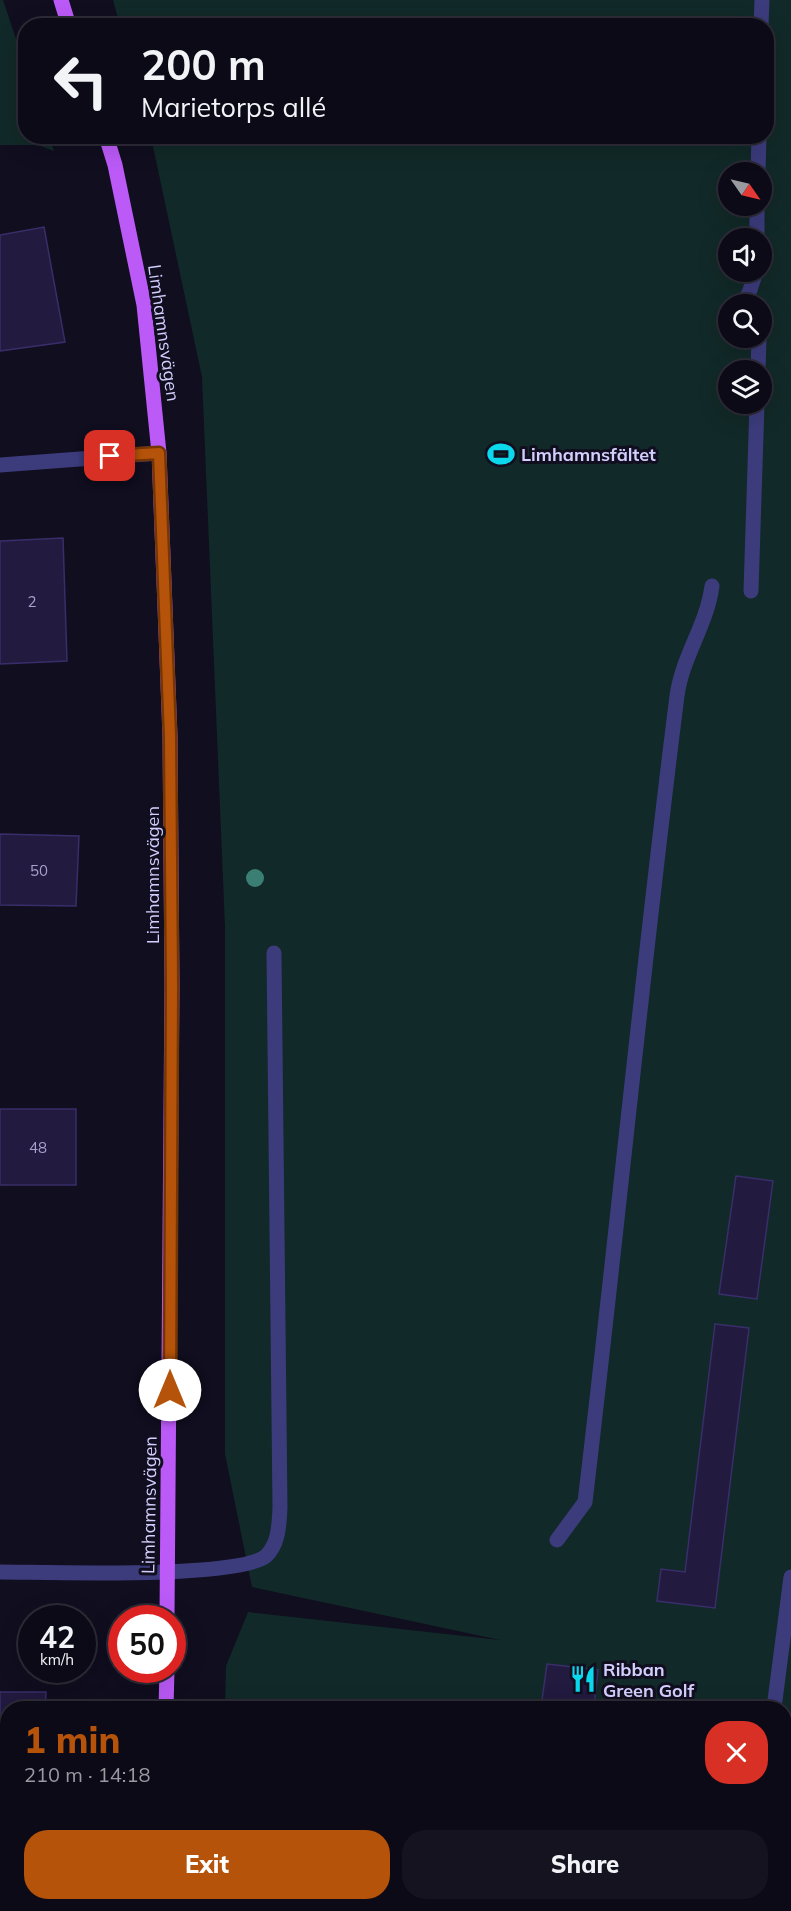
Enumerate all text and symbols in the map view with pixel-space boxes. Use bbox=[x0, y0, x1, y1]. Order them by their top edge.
text: 200 m bbox=[141, 38, 266, 91]
icon: left bbox=[42, 42, 120, 120]
text: Marietorps allé bbox=[141, 90, 326, 124]
north arrow bbox=[718, 162, 772, 216]
map controls bbox=[718, 162, 772, 414]
button: sound bbox=[718, 228, 772, 282]
street label: Limhamnsvägen bbox=[143, 263, 185, 403]
button: search bbox=[718, 294, 772, 348]
button: layers bbox=[718, 360, 772, 414]
pin bbox=[84, 430, 135, 481]
icon: arrive bbox=[93, 439, 126, 472]
sports icon: Limhamnsfältet bbox=[486, 439, 516, 469]
place label: Limhamnsfältet bbox=[521, 443, 656, 466]
house number: 2 bbox=[27, 592, 37, 611]
street label: Limhamnsvägen bbox=[141, 806, 164, 944]
house number: 50 bbox=[30, 861, 48, 880]
house number: 48 bbox=[29, 1138, 47, 1157]
position arrow bbox=[138, 1358, 202, 1422]
street label: Limhamnsvägen bbox=[136, 1436, 162, 1574]
speed limit sign: 50 bbox=[108, 1605, 186, 1683]
text: 42 bbox=[39, 1618, 75, 1656]
text: km/h bbox=[40, 1650, 74, 1669]
place label: Ribban Green Golf bbox=[603, 1658, 694, 1702]
restaurant icon: Ribban Green Golf bbox=[568, 1664, 598, 1694]
text: 1 min bbox=[24, 1717, 120, 1762]
button: close bbox=[705, 1721, 768, 1784]
text: 210 m · 14:18 bbox=[24, 1762, 150, 1787]
button: Exit bbox=[24, 1830, 390, 1899]
button: Share bbox=[402, 1830, 768, 1899]

